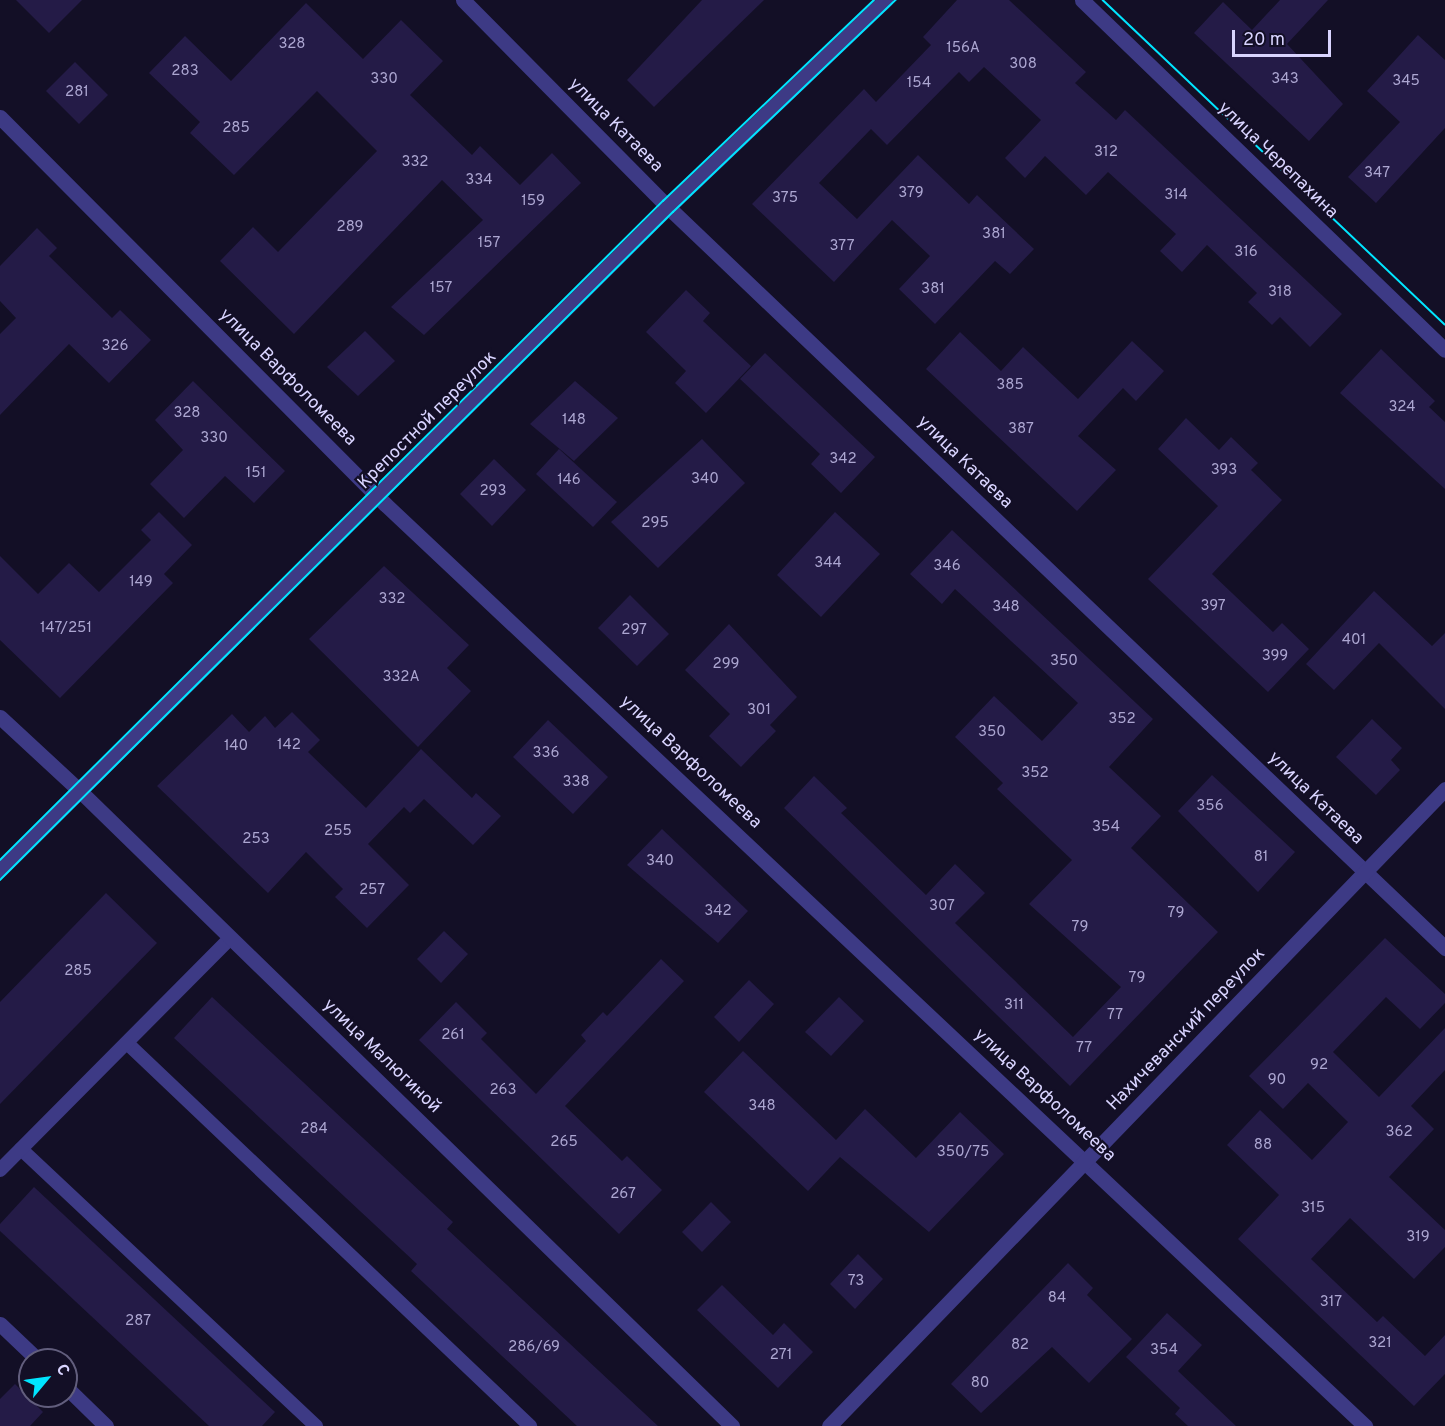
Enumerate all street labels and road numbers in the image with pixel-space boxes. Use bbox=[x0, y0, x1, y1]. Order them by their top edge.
street label: улица Катаева bbox=[563, 74, 667, 178]
street label: улица Черепахина bbox=[1212, 98, 1342, 224]
street label: улица Варфоломеева bbox=[214, 305, 360, 451]
street label: Крепостной переулок bbox=[354, 347, 502, 495]
street label: улица Катаева bbox=[912, 412, 1016, 514]
street label: улица Варфоломеева bbox=[615, 692, 765, 834]
street label: улица Катаева bbox=[1263, 748, 1367, 850]
street label: Нахичеванский переулок bbox=[1103, 944, 1271, 1116]
street label: улица Малюгиной bbox=[317, 995, 445, 1119]
street label: улица Варфоломеева bbox=[969, 1025, 1119, 1167]

